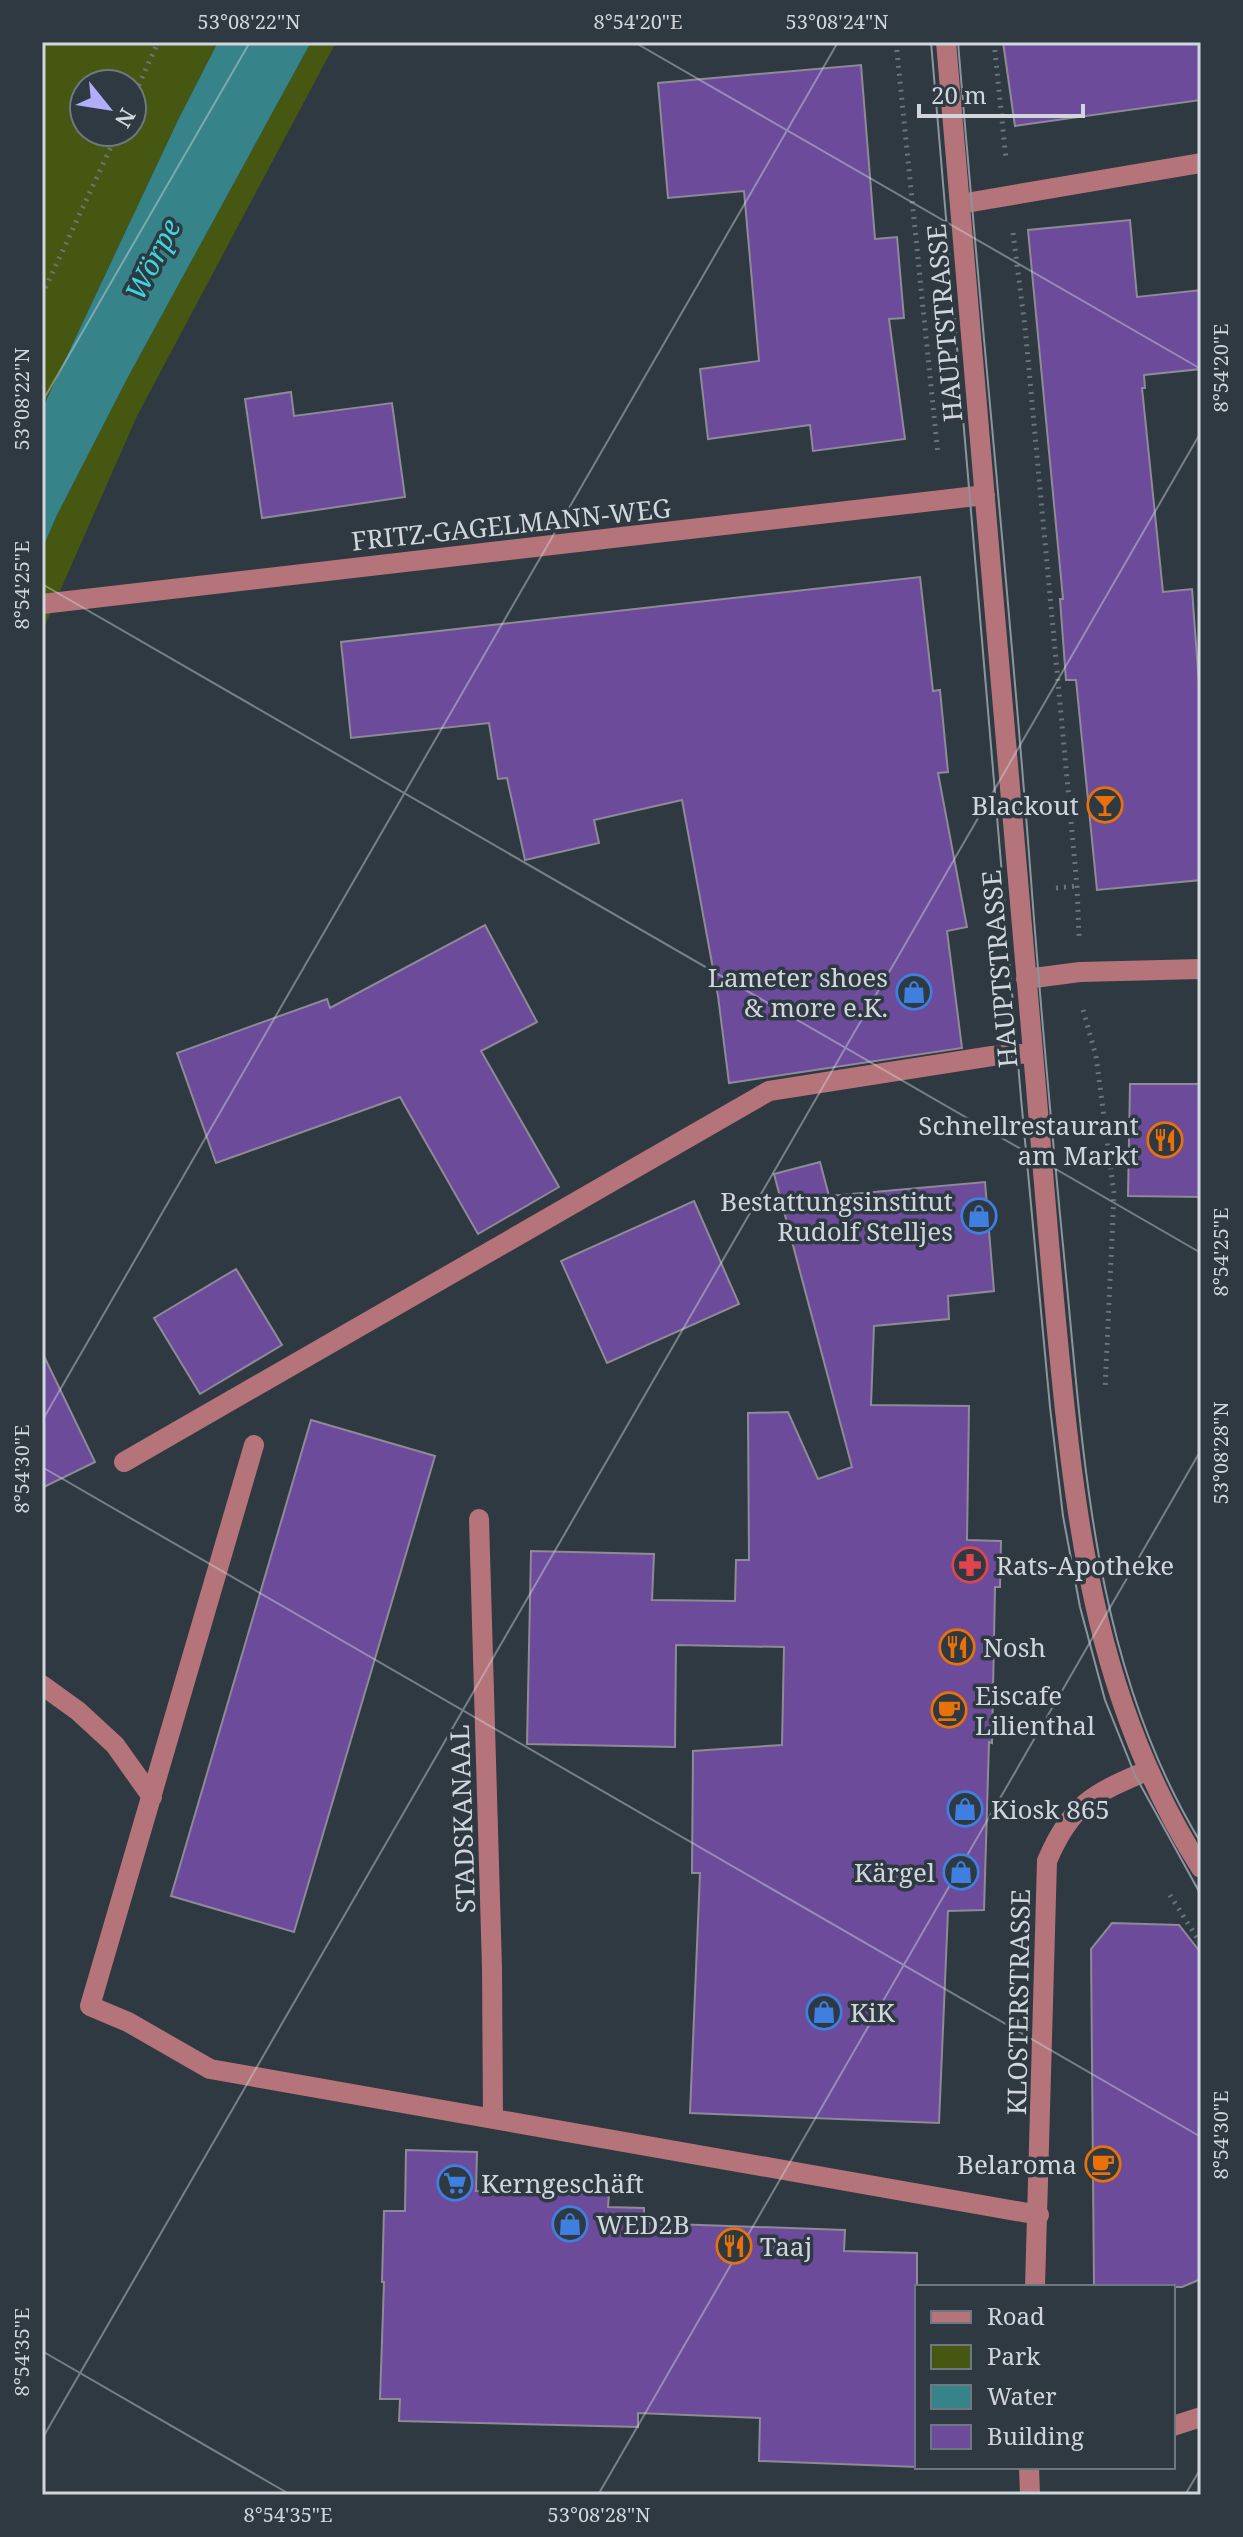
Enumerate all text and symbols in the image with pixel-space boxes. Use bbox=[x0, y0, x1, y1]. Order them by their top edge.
text: 53°08'22"N bbox=[198, 8, 300, 35]
text: 8°54'20"E bbox=[594, 8, 682, 35]
text: 53°08'24"N bbox=[786, 8, 888, 35]
north arrow bbox=[68, 68, 148, 148]
scale bar bbox=[919, 68, 1083, 118]
text: 20 m bbox=[931, 78, 987, 111]
text: N bbox=[109, 103, 144, 134]
water label: Wörpe bbox=[115, 212, 189, 306]
street label: HAUPTSTRASSE bbox=[917, 223, 971, 423]
text: 8°54'20"E bbox=[1207, 324, 1234, 412]
text: 53°08'22"N bbox=[8, 348, 35, 450]
street label: FRITZ-GAGELMANN-WEG bbox=[349, 489, 673, 559]
text: 8°54'25"E bbox=[8, 541, 35, 629]
bar icon: Blackout bbox=[1086, 786, 1124, 824]
place label: Blackout bbox=[971, 787, 1079, 823]
street label: HAUPTSTRASSE bbox=[972, 869, 1026, 1069]
place label: Lameter shoes & more e.K. bbox=[708, 959, 888, 1025]
shop icon: Lameter shoes & more e.K. bbox=[895, 973, 933, 1011]
place label: Schnellrestaurant am Markt bbox=[918, 1107, 1139, 1173]
restaurant icon: Schnellrestaurant am Markt bbox=[1146, 1121, 1184, 1159]
place label: Bestattungsinstitut Rudolf Stelljes bbox=[720, 1183, 953, 1249]
shop icon: Bestattungsinstitut Rudolf Stelljes bbox=[960, 1197, 998, 1235]
text: 8°54'25"E bbox=[1207, 1208, 1234, 1296]
text: 53°08'28"N bbox=[1207, 1402, 1234, 1504]
text: 8°54'30"E bbox=[8, 1425, 35, 1513]
pharmacy icon: Rats-Apotheke bbox=[951, 1546, 989, 1584]
place label: Rats-Apotheke bbox=[996, 1547, 1174, 1583]
restaurant icon: Nosh bbox=[938, 1628, 976, 1666]
place label: Nosh bbox=[983, 1629, 1046, 1665]
place label: Eiscafe Lilienthal bbox=[975, 1677, 1095, 1743]
cafe icon: Eiscafe Lilienthal bbox=[930, 1691, 968, 1729]
street label: STADSKANAAL bbox=[441, 1724, 483, 1914]
shop icon: Kiosk 865 bbox=[946, 1790, 984, 1828]
place label: Kiosk 865 bbox=[991, 1791, 1110, 1827]
shop icon: Kärgel bbox=[942, 1853, 980, 1891]
place label: Kärgel bbox=[854, 1854, 935, 1890]
street label: KLOSTERSTRASSE bbox=[998, 1889, 1038, 2115]
shop icon: KiK bbox=[805, 1993, 843, 2031]
place label: KiK bbox=[850, 1994, 896, 2030]
text: 8°54'30"E bbox=[1207, 2091, 1234, 2179]
cafe icon: Belaroma bbox=[1084, 2145, 1122, 2183]
place label: Belaroma bbox=[957, 2146, 1077, 2182]
supermarket icon: Kerngeschäft bbox=[436, 2164, 474, 2202]
place label: Kerngeschäft bbox=[481, 2165, 644, 2201]
shop icon: WED2B bbox=[551, 2205, 589, 2243]
place label: WED2B bbox=[596, 2206, 690, 2242]
restaurant icon: Taaj bbox=[715, 2227, 753, 2265]
place label: Taaj bbox=[760, 2228, 812, 2264]
legend bbox=[915, 2285, 1175, 2469]
text: Road bbox=[987, 2299, 1045, 2332]
text: 8°54'35"E bbox=[8, 2308, 35, 2396]
text: Park bbox=[987, 2339, 1041, 2372]
text: Water bbox=[987, 2379, 1057, 2412]
text: Building bbox=[987, 2419, 1084, 2452]
text: 8°54'35"E bbox=[244, 2501, 332, 2528]
text: 53°08'28"N bbox=[548, 2501, 650, 2528]

